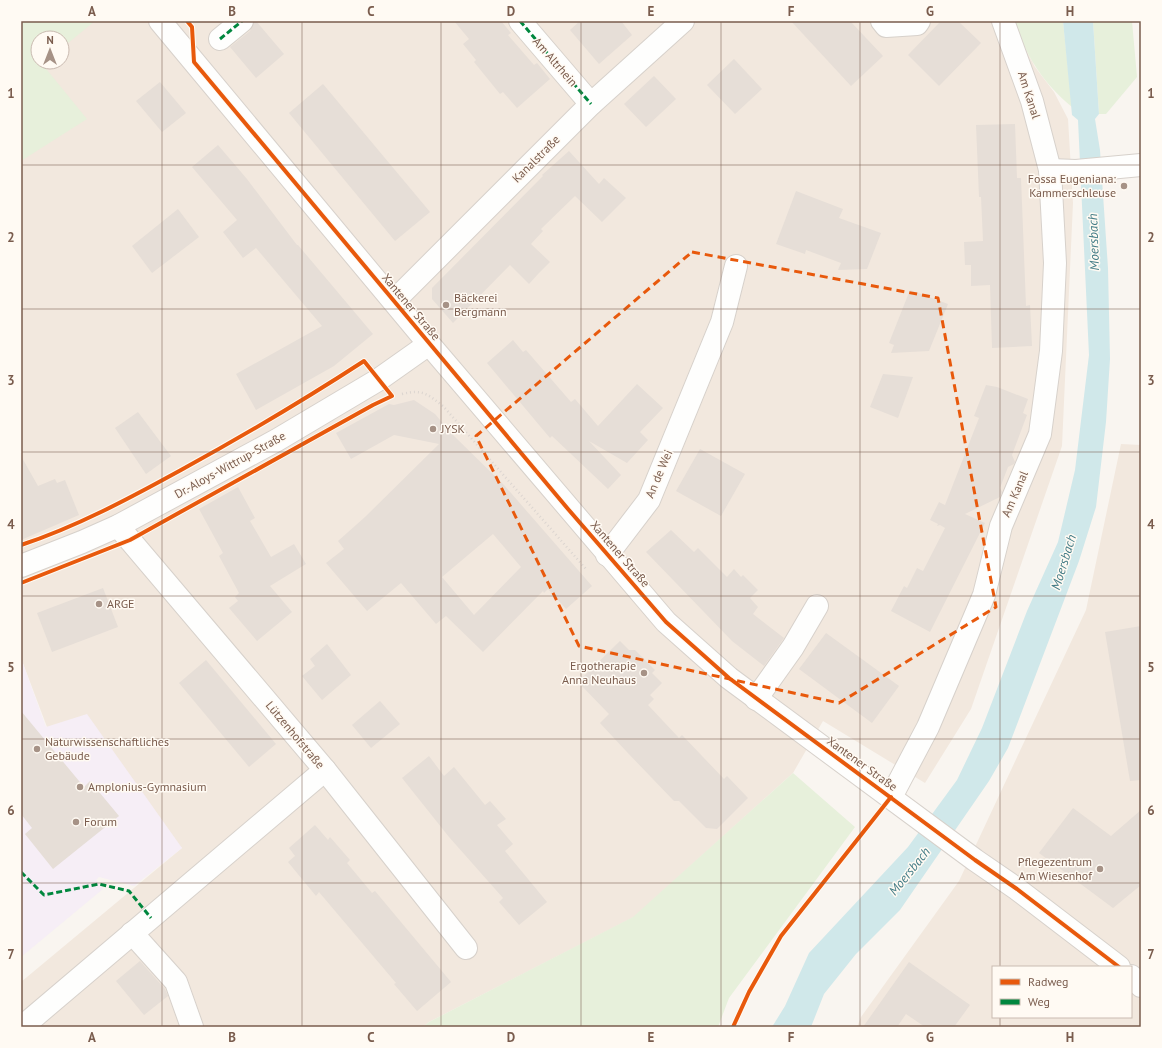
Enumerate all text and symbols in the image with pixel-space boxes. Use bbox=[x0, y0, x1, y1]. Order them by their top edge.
text: A bbox=[88, 3, 96, 20]
text: B bbox=[228, 3, 236, 20]
text: C bbox=[367, 3, 375, 20]
text: D bbox=[507, 3, 515, 20]
text: E bbox=[648, 3, 655, 20]
text: F bbox=[788, 3, 795, 20]
text: G bbox=[926, 3, 934, 20]
text: H bbox=[1066, 3, 1074, 20]
north arrow bbox=[30, 30, 70, 70]
text: N bbox=[46, 33, 54, 47]
street label: Am Altrhein bbox=[530, 34, 581, 89]
street label: Am Kanal bbox=[1015, 69, 1044, 121]
text: 1 bbox=[7, 85, 15, 102]
text: 1 bbox=[1147, 85, 1155, 102]
street label: Kanalstraße bbox=[509, 132, 563, 186]
place label: Fossa Eugeniana: Kammerschleuse bbox=[1028, 171, 1116, 200]
marker: Fossa Eugeniana: Kammerschleuse bbox=[1119, 181, 1129, 191]
water label: Moersbach bbox=[1084, 213, 1103, 271]
text: 2 bbox=[7, 229, 15, 246]
text: 2 bbox=[1147, 229, 1155, 246]
street label: Xantener Straße bbox=[379, 270, 444, 343]
place label: Bäckerei Bergmann bbox=[454, 290, 506, 319]
marker: Bäckerei Bergmann bbox=[441, 300, 451, 310]
text: 3 bbox=[7, 372, 15, 389]
text: 3 bbox=[1147, 372, 1155, 389]
place label: JYSK bbox=[440, 421, 465, 436]
marker: JYSK bbox=[428, 424, 438, 434]
street label: Dr.-Aloys-Wittrup-Straße bbox=[172, 428, 288, 501]
street label: An de Wei bbox=[642, 447, 675, 500]
street label: Am Kanal bbox=[998, 468, 1031, 519]
text: 4 bbox=[7, 516, 15, 533]
text: 4 bbox=[1147, 516, 1155, 533]
street label: Xantener Straße bbox=[587, 517, 653, 590]
water label: Moersbach bbox=[1047, 532, 1080, 592]
place label: ARGE bbox=[107, 596, 134, 611]
marker: ARGE bbox=[94, 599, 104, 609]
place label: Ergotherapie Anna Neuhaus bbox=[562, 658, 636, 687]
text: 5 bbox=[7, 659, 15, 676]
text: 5 bbox=[1147, 659, 1155, 676]
marker: Ergotherapie Anna Neuhaus bbox=[639, 668, 649, 678]
street label: Lützenhofstraße bbox=[263, 698, 328, 772]
street label: Xantener Straße bbox=[824, 733, 900, 794]
place label: Naturwissenschaftliches Gebäude bbox=[45, 734, 169, 763]
marker: Naturwissenschaftliches Gebäude bbox=[32, 744, 42, 754]
place label: Amplonius-Gymnasium bbox=[88, 779, 207, 794]
marker: Amplonius-Gymnasium bbox=[75, 782, 85, 792]
text: 6 bbox=[7, 802, 15, 819]
text: 6 bbox=[1147, 802, 1155, 819]
place label: Forum bbox=[84, 814, 117, 829]
marker: Forum bbox=[71, 817, 81, 827]
water label: Moersbach bbox=[885, 844, 934, 899]
place label: Pflegezentrum Am Wiesenhof bbox=[1018, 854, 1093, 883]
marker: Pflegezentrum Am Wiesenhof bbox=[1095, 864, 1105, 874]
text: 7 bbox=[7, 946, 15, 963]
text: 7 bbox=[1147, 946, 1155, 963]
legend bbox=[992, 966, 1132, 1018]
text: Radweg bbox=[1028, 974, 1069, 989]
text: Weg bbox=[1028, 994, 1050, 1009]
text: A bbox=[88, 1029, 96, 1046]
text: B bbox=[228, 1029, 236, 1046]
text: C bbox=[367, 1029, 375, 1046]
text: D bbox=[507, 1029, 515, 1046]
text: E bbox=[648, 1029, 655, 1046]
text: F bbox=[788, 1029, 795, 1046]
text: G bbox=[926, 1029, 934, 1046]
text: H bbox=[1066, 1029, 1074, 1046]

